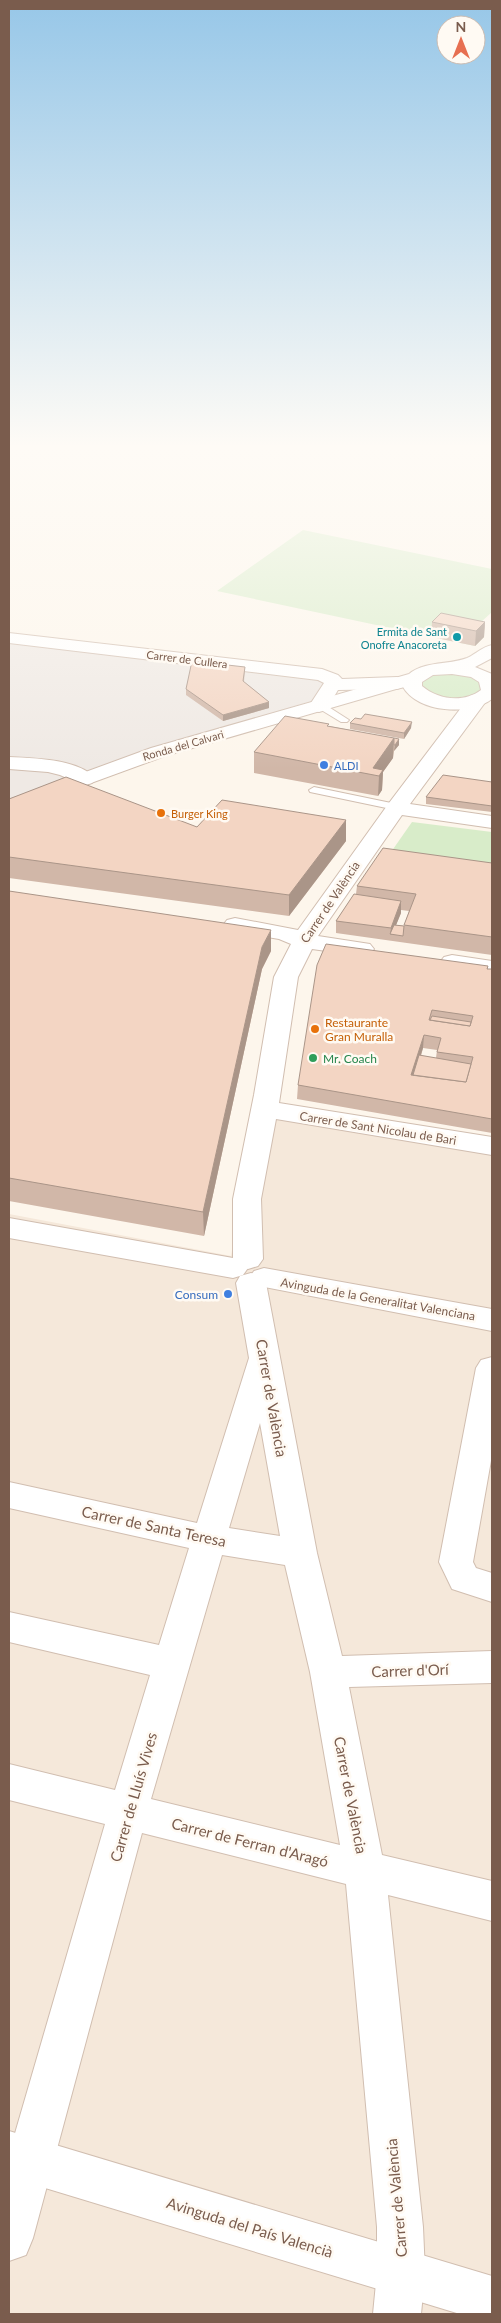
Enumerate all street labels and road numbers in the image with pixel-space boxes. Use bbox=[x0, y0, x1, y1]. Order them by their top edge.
street label: Carrer de Cullera bbox=[146, 648, 228, 670]
street label: Ronda del Calvari bbox=[141, 727, 225, 763]
street label: Carrer de València bbox=[297, 858, 363, 946]
street label: Carrer de Sant Nicolau de Bari bbox=[299, 1108, 458, 1148]
street label: Avinguda de la Generalitat Valenciana bbox=[279, 1274, 477, 1324]
street label: Carrer de València bbox=[253, 1338, 291, 1458]
street label: Carrer de Santa Teresa bbox=[80, 1502, 228, 1550]
street label: Carrer d'Orí bbox=[371, 1660, 450, 1680]
street label: Carrer de Lluís Vives bbox=[106, 1730, 160, 1864]
street label: Carrer de València bbox=[331, 1735, 371, 1855]
street label: Carrer de Ferran d'Aragó bbox=[170, 1814, 330, 1870]
street label: Carrer de València bbox=[382, 2138, 410, 2258]
street label: Avinguda del País Valencià bbox=[165, 2193, 335, 2261]

